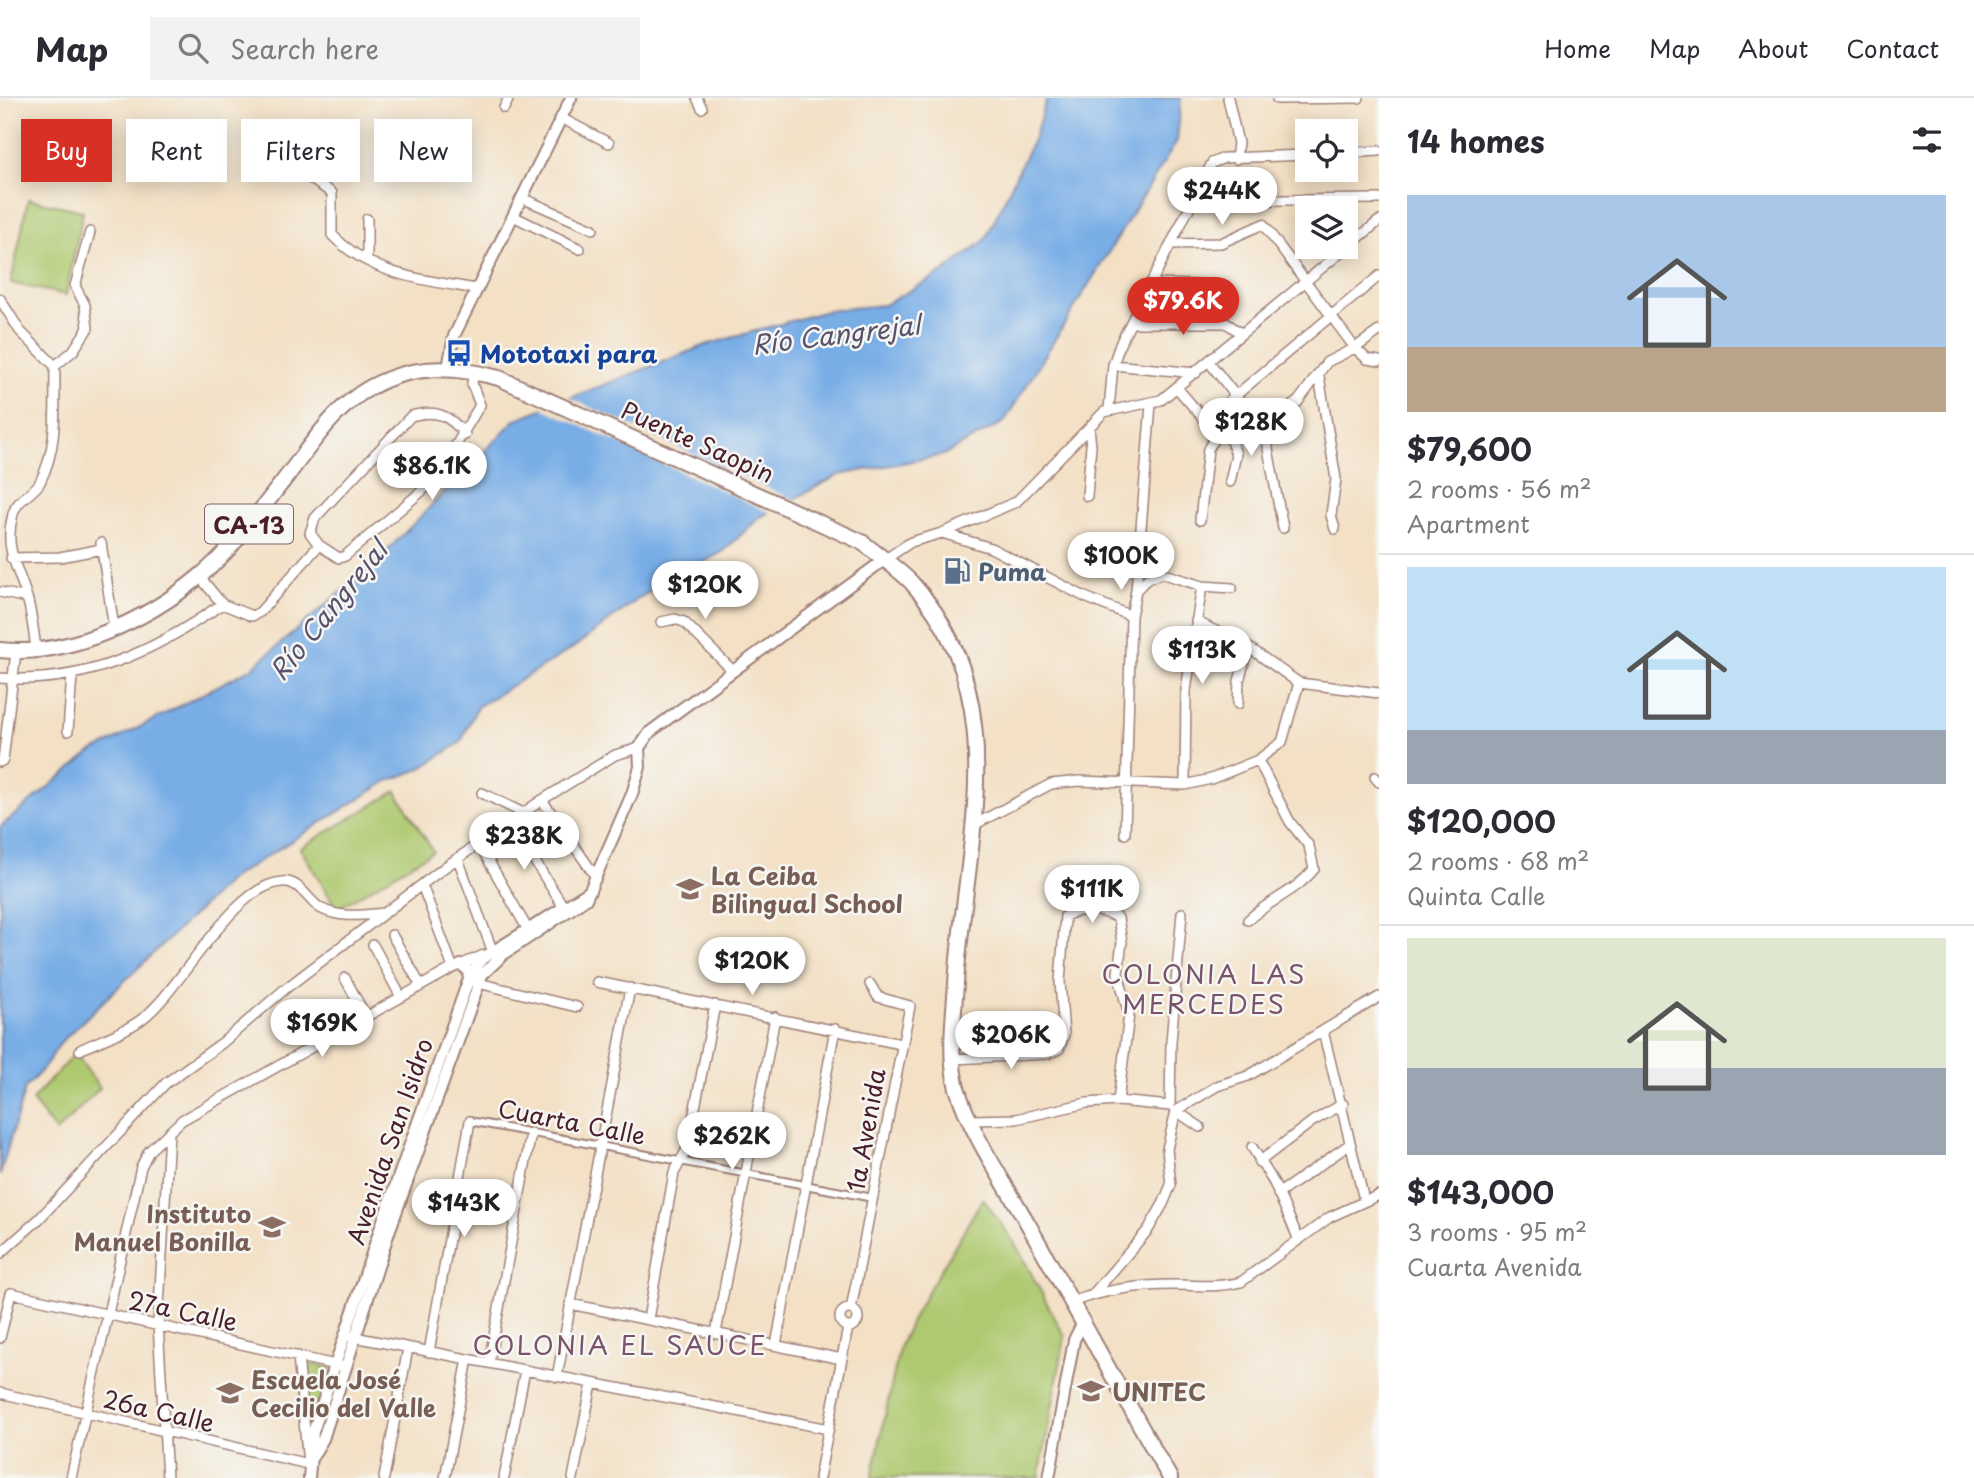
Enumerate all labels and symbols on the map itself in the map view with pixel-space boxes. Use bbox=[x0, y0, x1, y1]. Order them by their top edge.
pin: $244K bbox=[1173, 167, 1271, 227]
pin: $79.6K bbox=[1126, 278, 1240, 337]
water label: Río Cangrejal bbox=[750, 304, 926, 364]
place label: Mototaxi para bbox=[480, 335, 658, 371]
bus stop icon: Mototaxi para bbox=[444, 338, 474, 368]
street label: Puente Saopin bbox=[616, 391, 780, 491]
pin: $128K bbox=[1202, 398, 1300, 458]
pin: $86.1K bbox=[375, 442, 489, 502]
road number: CA-13 bbox=[205, 504, 293, 544]
water label: Río Cangrejal bbox=[260, 529, 399, 688]
pin: $100K bbox=[1072, 532, 1170, 592]
place label: Puma bbox=[978, 553, 1047, 589]
fuel station icon: Puma bbox=[942, 556, 972, 586]
pin: $120K bbox=[656, 561, 754, 621]
pin: $113K bbox=[1153, 626, 1251, 686]
pin: $238K bbox=[475, 812, 573, 872]
place label: La Ceiba Bilingual School bbox=[711, 857, 903, 921]
pin: $111K bbox=[1043, 866, 1141, 925]
school or university icon: La Ceiba Bilingual School bbox=[675, 874, 705, 904]
pin: $120K bbox=[703, 937, 801, 997]
district label: COLONIA LAS MERCEDES bbox=[1102, 954, 1306, 1023]
pin: $169K bbox=[273, 1000, 371, 1059]
pin: $206K bbox=[962, 1012, 1060, 1071]
street label: Avenida San Isidro bbox=[337, 1033, 441, 1249]
street label: 1a Avenida bbox=[836, 1066, 894, 1194]
street label: Cuarta Calle bbox=[495, 1089, 649, 1153]
pin: $262K bbox=[683, 1112, 781, 1172]
pin: $143K bbox=[415, 1180, 513, 1239]
place label: Instituto Manuel Bonilla bbox=[74, 1195, 252, 1259]
school or university icon: Instituto Manuel Bonilla bbox=[257, 1212, 287, 1242]
street label: 27a Calle bbox=[125, 1281, 241, 1339]
district label: COLONIA EL SAUCE bbox=[473, 1325, 768, 1364]
place label: Escuela José Cecilio del Valle bbox=[251, 1361, 436, 1425]
place label: UNITEC bbox=[1112, 1373, 1206, 1409]
school or university icon: UNITEC bbox=[1076, 1376, 1106, 1406]
school or university icon: Escuela José Cecilio del Valle bbox=[215, 1378, 245, 1408]
street label: 26a Calle bbox=[100, 1380, 218, 1440]

